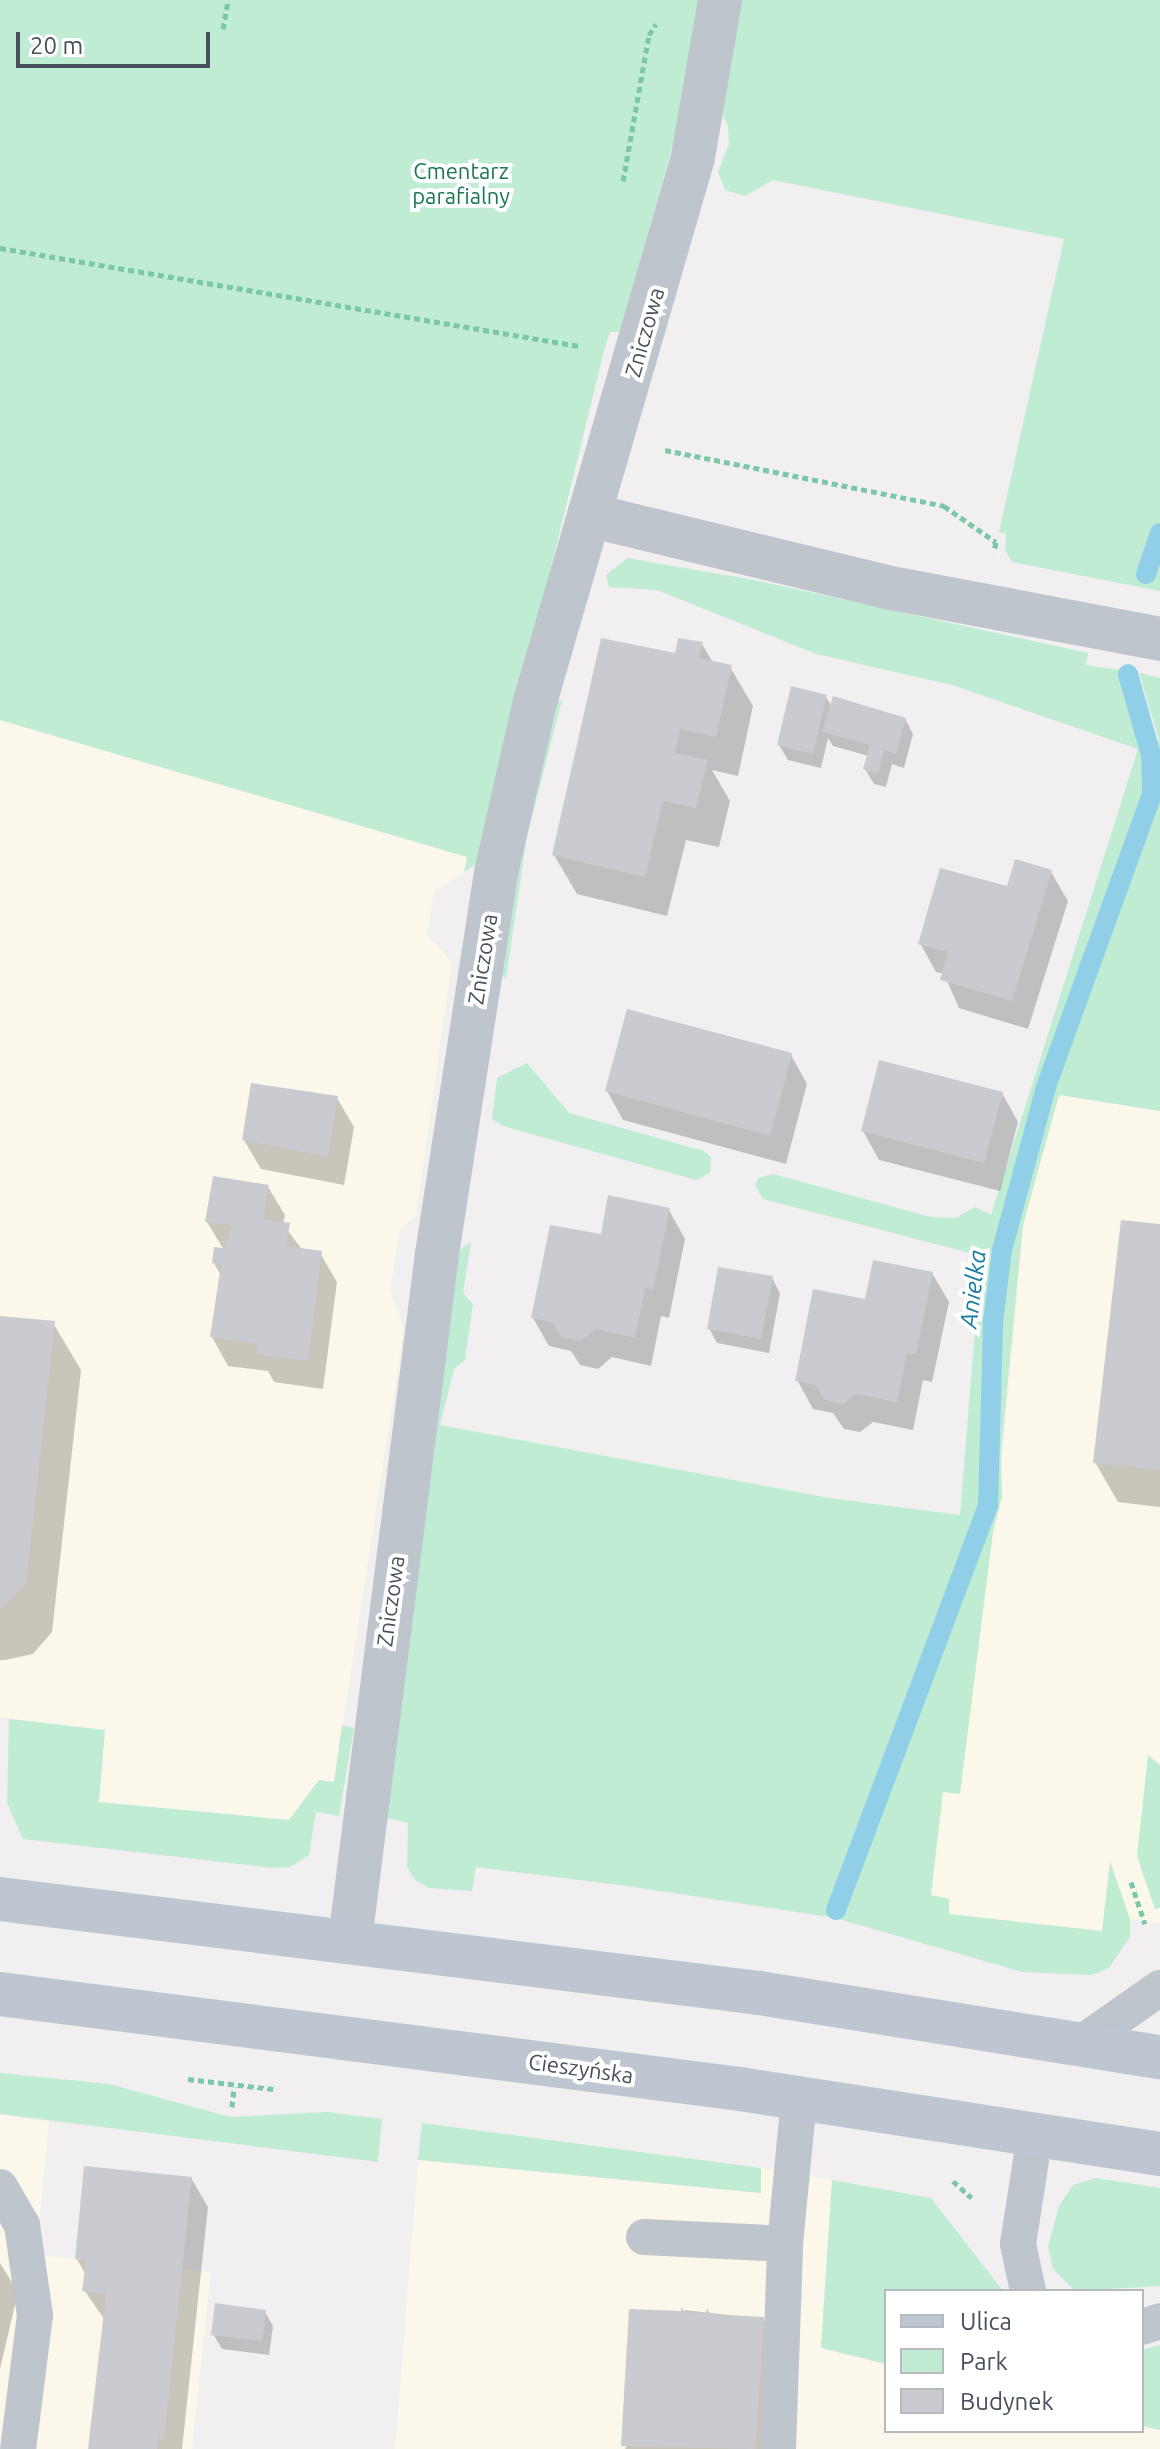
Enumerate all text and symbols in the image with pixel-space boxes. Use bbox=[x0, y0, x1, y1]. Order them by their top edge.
scale bar bbox=[20, 16, 214, 66]
text: 20 m bbox=[30, 32, 83, 59]
park label: Cmentarz parafialny bbox=[412, 157, 510, 208]
street label: Zniczowa bbox=[619, 284, 669, 380]
street label: Zniczowa bbox=[462, 912, 502, 1006]
water label: Anielka bbox=[954, 1248, 992, 1330]
street label: Zniczowa bbox=[371, 1554, 409, 1648]
street label: Cieszyńska bbox=[527, 2048, 635, 2088]
legend bbox=[884, 2289, 1144, 2433]
text: Ulica bbox=[960, 2308, 1012, 2335]
text: Park bbox=[960, 2348, 1008, 2375]
text: Budynek bbox=[960, 2388, 1054, 2415]

